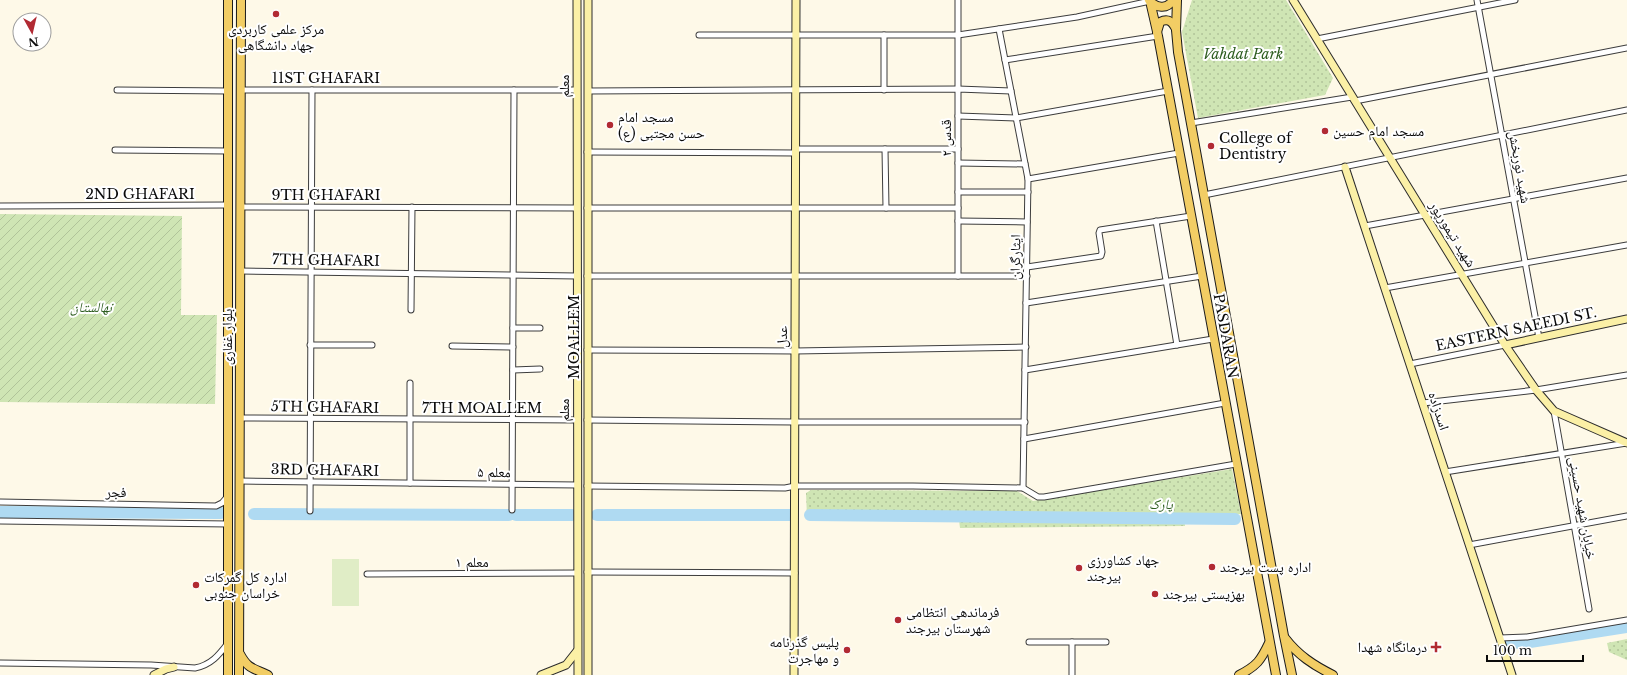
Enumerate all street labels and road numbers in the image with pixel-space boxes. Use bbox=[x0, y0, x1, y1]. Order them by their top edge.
street label: 11ST GHAFARI bbox=[272, 69, 380, 87]
street label: معلم bbox=[555, 74, 574, 98]
street label: قدس ۲ bbox=[937, 119, 955, 157]
street label: شهید نوربخش bbox=[1505, 129, 1535, 205]
street label: 2ND GHAFARI bbox=[85, 185, 195, 203]
street label: 9TH GHAFARI bbox=[271, 186, 381, 204]
street label: شهید تیمورپور bbox=[1425, 197, 1480, 270]
street label: ایثارگران bbox=[1006, 234, 1024, 280]
street label: 7TH GHAFARI bbox=[272, 250, 380, 270]
street label: PASDARAN bbox=[1210, 292, 1242, 380]
street label: MOALLEM bbox=[565, 295, 583, 379]
street label: EASTERN SAEEDI ST. bbox=[1434, 303, 1598, 355]
street label: بلوار غفاری bbox=[218, 309, 236, 365]
street label: عدل bbox=[773, 326, 791, 348]
street label: اسدزاده bbox=[1424, 389, 1454, 433]
street label: 5TH GHAFARI bbox=[271, 397, 379, 417]
street label: معلم bbox=[555, 398, 574, 422]
street label: 7TH MOALLEM bbox=[422, 399, 542, 417]
street label: خیابان شهید حسینی bbox=[1565, 455, 1601, 561]
street label: 3RD GHAFARI bbox=[271, 460, 379, 480]
street label: معلم ۵ bbox=[477, 463, 511, 482]
street label: فجر bbox=[104, 483, 127, 501]
street label: معلم ۱ bbox=[455, 553, 489, 572]

